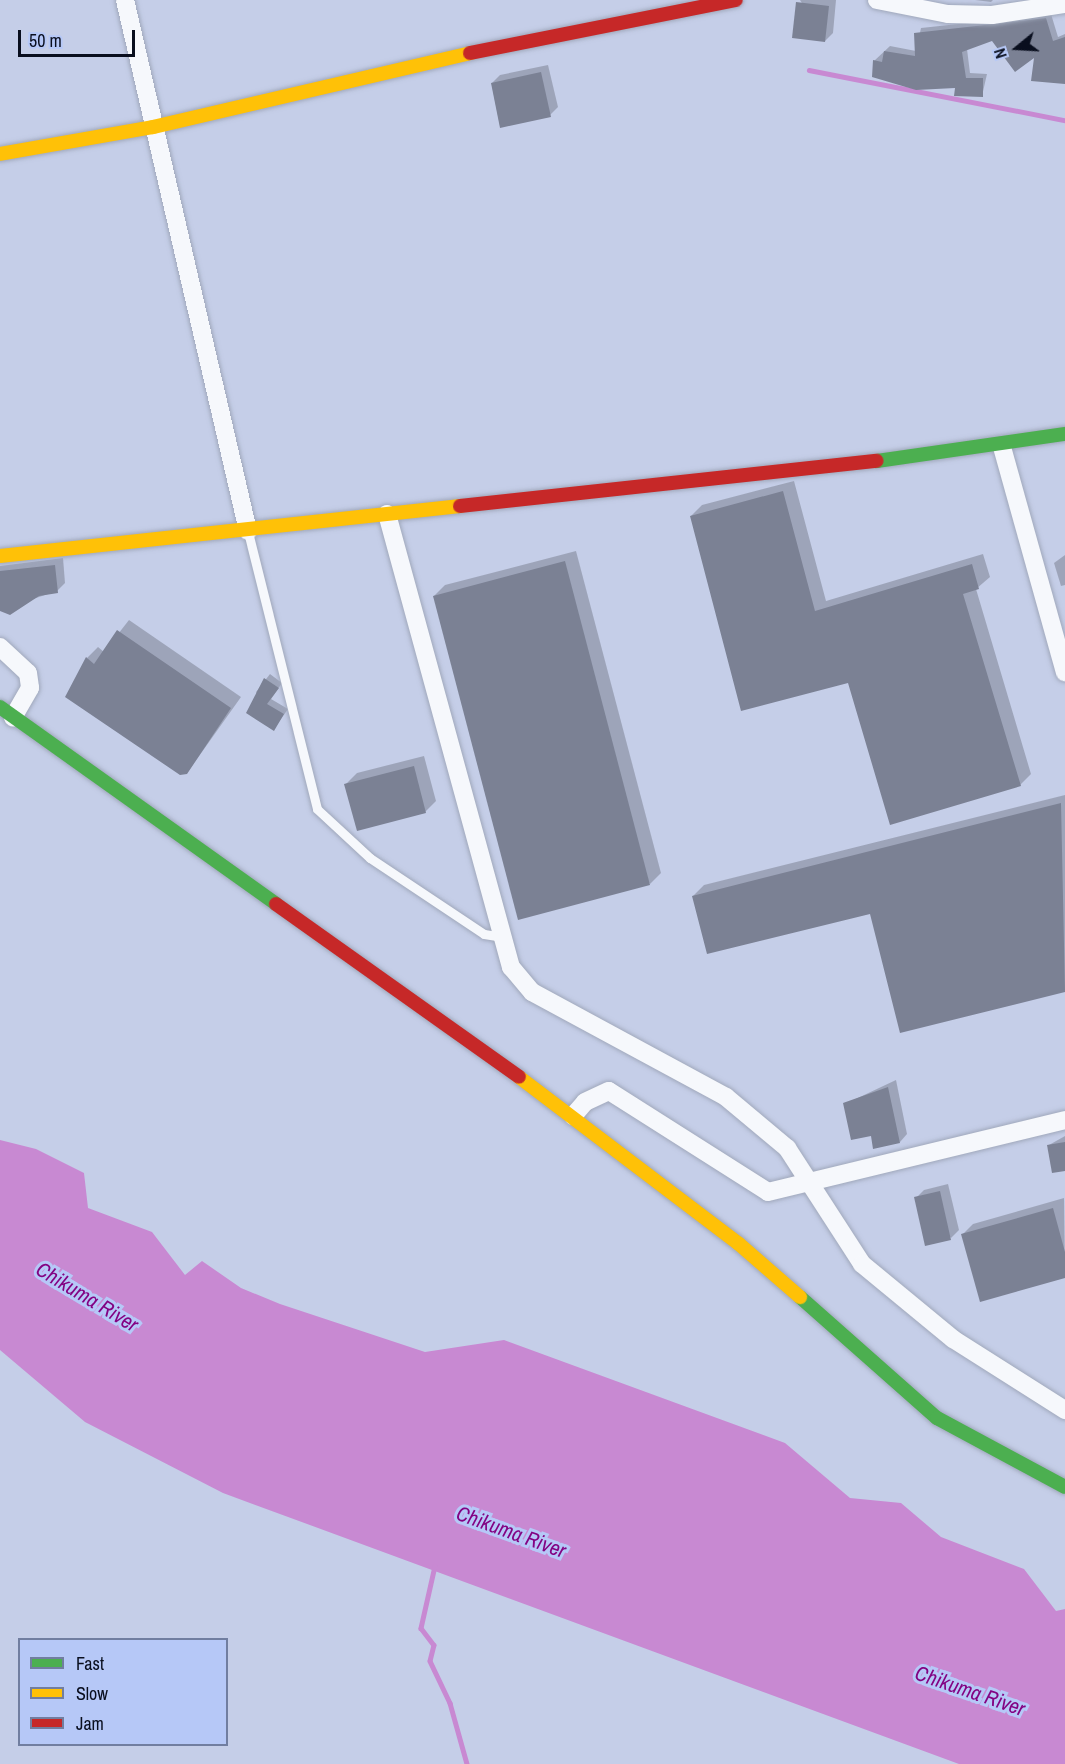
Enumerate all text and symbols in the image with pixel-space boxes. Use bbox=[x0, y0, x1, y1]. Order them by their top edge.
scale bar bbox=[21, 18, 138, 56]
north arrow bbox=[987, 18, 1047, 78]
text: 50 m bbox=[29, 28, 62, 53]
text: N bbox=[988, 46, 1012, 61]
water label: Chikuma River bbox=[31, 1257, 143, 1337]
water label: Chikuma River bbox=[453, 1501, 569, 1563]
legend bbox=[18, 1638, 228, 1746]
text: Fast bbox=[76, 1651, 104, 1676]
water label: Chikuma River bbox=[912, 1660, 1028, 1722]
text: Slow bbox=[76, 1681, 108, 1706]
text: Jam bbox=[76, 1711, 104, 1736]

